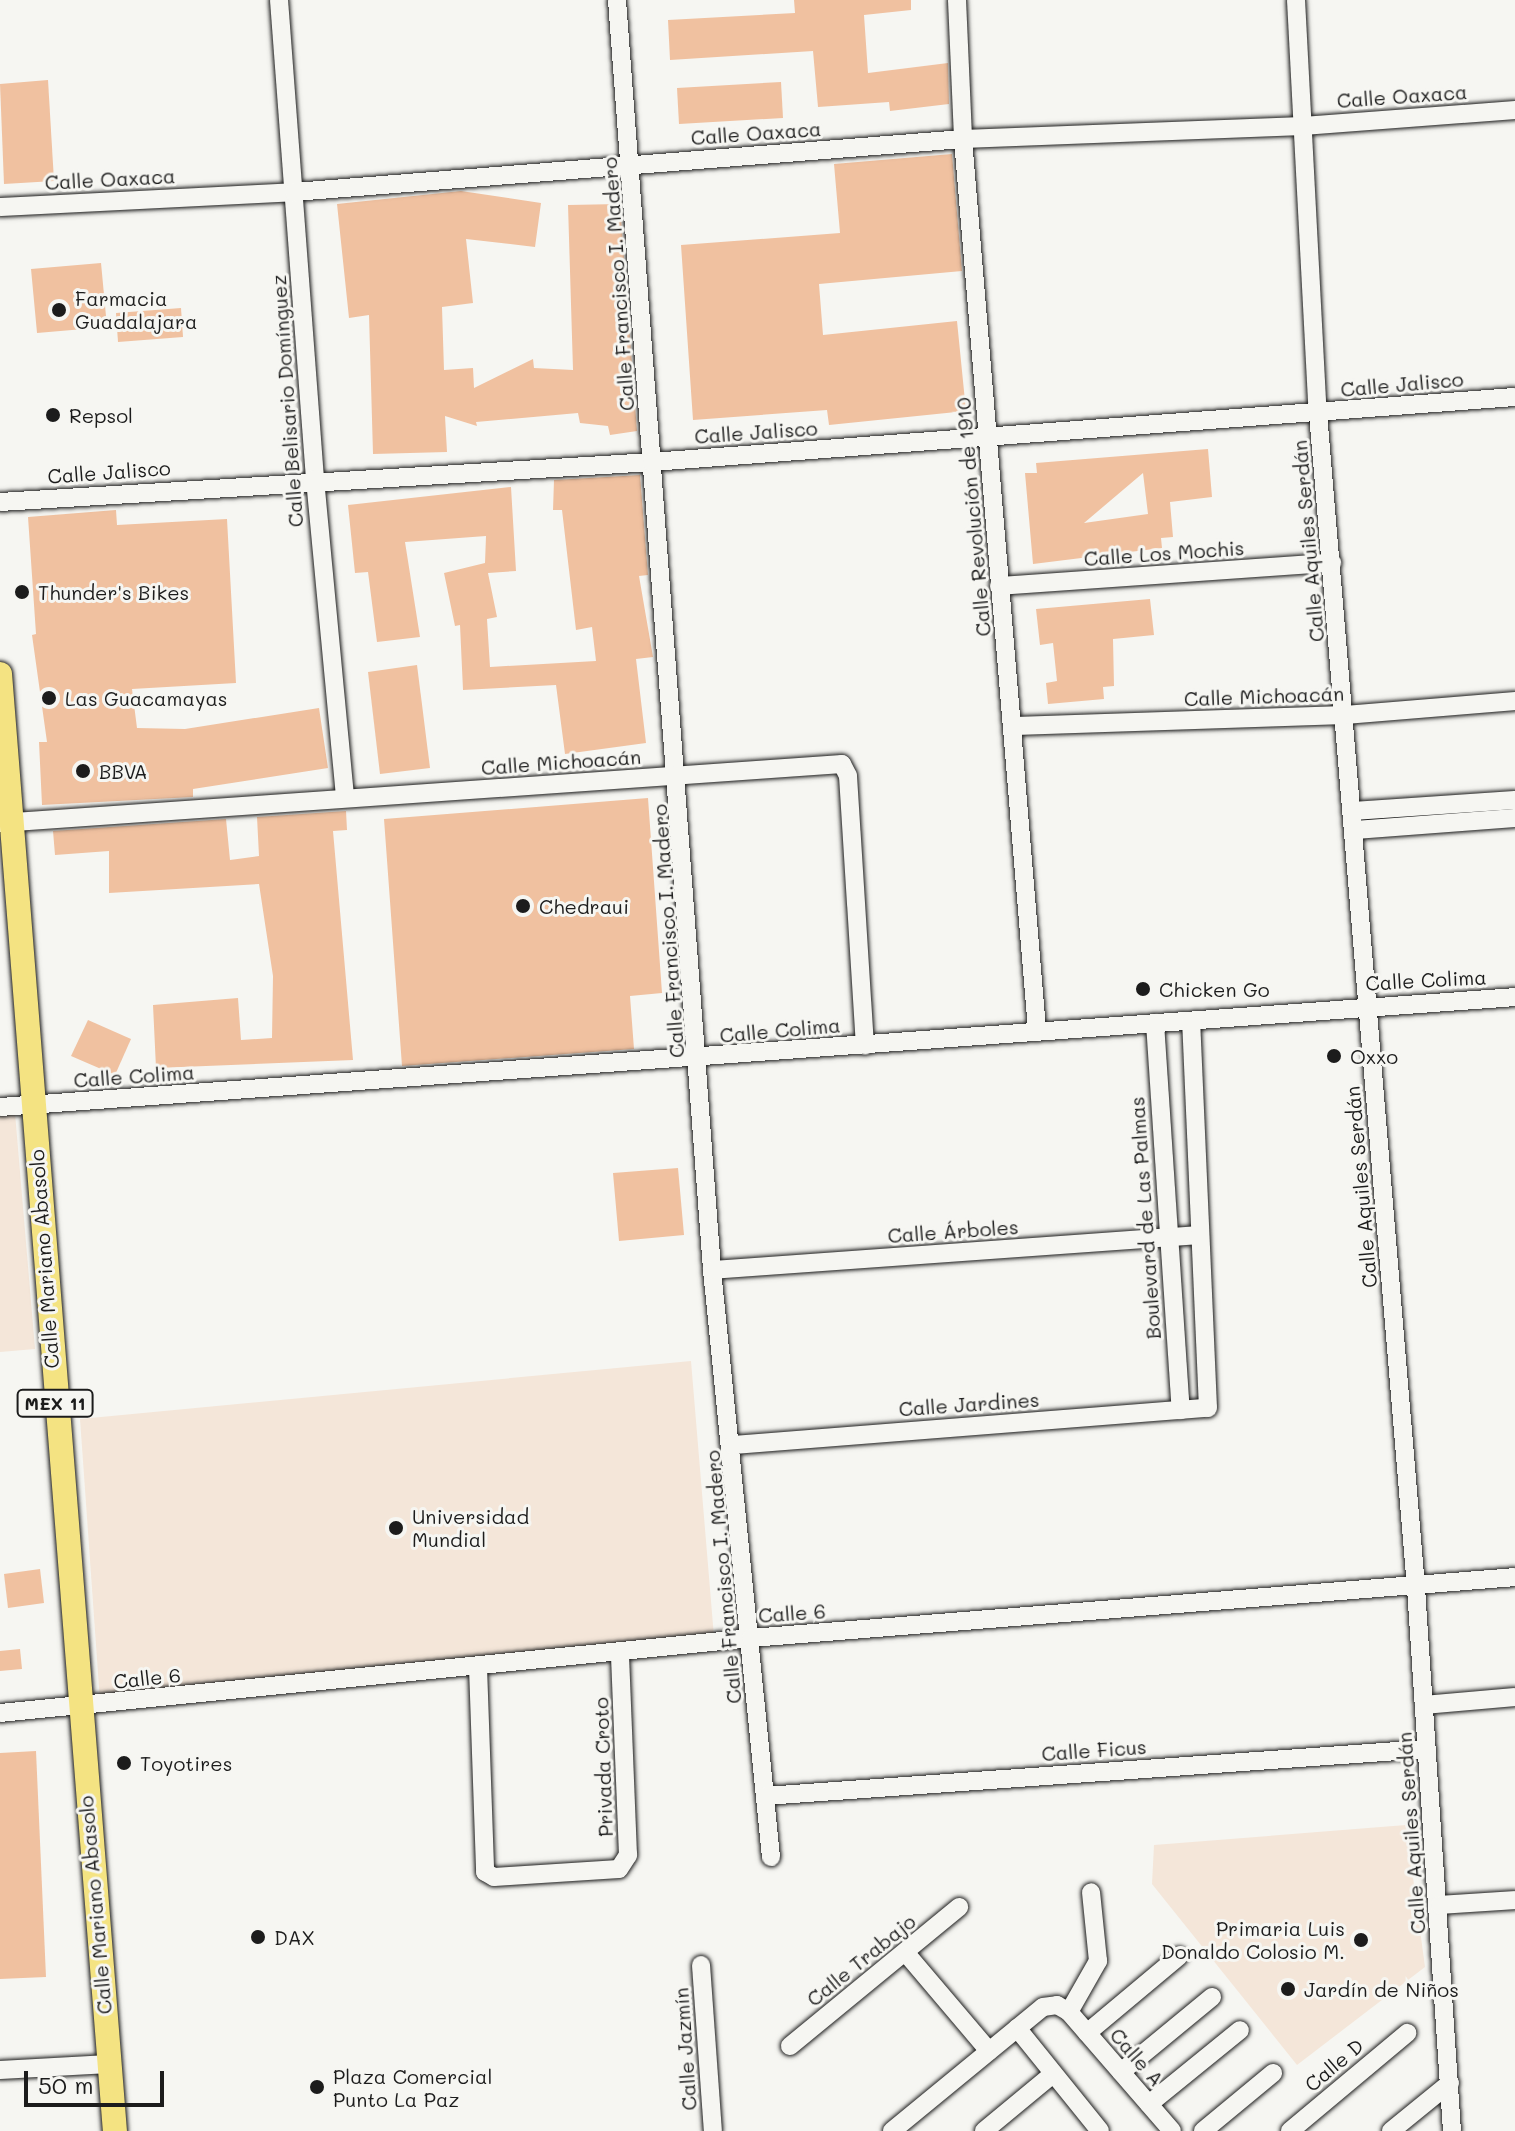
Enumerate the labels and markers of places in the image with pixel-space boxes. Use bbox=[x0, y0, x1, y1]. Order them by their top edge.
place label: Farmacia Guadalajara bbox=[75, 286, 198, 333]
marker: Farmacia Guadalajara bbox=[50, 301, 68, 319]
place label: Repsol bbox=[69, 403, 133, 427]
marker: Repsol bbox=[44, 406, 62, 424]
place label: Thunder's Bikes bbox=[38, 580, 189, 604]
marker: Thunder's Bikes bbox=[13, 583, 31, 601]
place label: Las Guacamayas bbox=[65, 686, 228, 710]
marker: Las Guacamayas bbox=[40, 689, 58, 707]
place label: BBVA bbox=[99, 759, 148, 783]
marker: BBVA bbox=[74, 762, 92, 780]
place label: Chedraui bbox=[539, 894, 629, 918]
marker: Chedraui bbox=[514, 897, 532, 915]
place label: Chicken Go bbox=[1159, 977, 1270, 1001]
marker: Chicken Go bbox=[1134, 980, 1152, 998]
place label: Oxxo bbox=[1350, 1044, 1398, 1068]
marker: Oxxo bbox=[1325, 1047, 1343, 1065]
place label: Universidad Mundial bbox=[412, 1504, 529, 1551]
marker: Universidad Mundial bbox=[387, 1519, 405, 1537]
place label: Toyotires bbox=[140, 1751, 232, 1775]
marker: Toyotires bbox=[115, 1754, 133, 1772]
place label: Primaria Luis Donaldo Colosio M. bbox=[1161, 1916, 1345, 1963]
place label: DAX bbox=[274, 1925, 315, 1949]
marker: DAX bbox=[249, 1928, 267, 1946]
marker: Primaria Luis Donaldo Colosio M. bbox=[1352, 1931, 1370, 1949]
place label: Jardín de Niños bbox=[1304, 1977, 1459, 2001]
marker: Jardín de Niños bbox=[1279, 1980, 1297, 1998]
place label: Plaza Comercial Punto La Paz bbox=[333, 2064, 493, 2111]
marker: Plaza Comercial Punto La Paz bbox=[308, 2078, 326, 2096]

